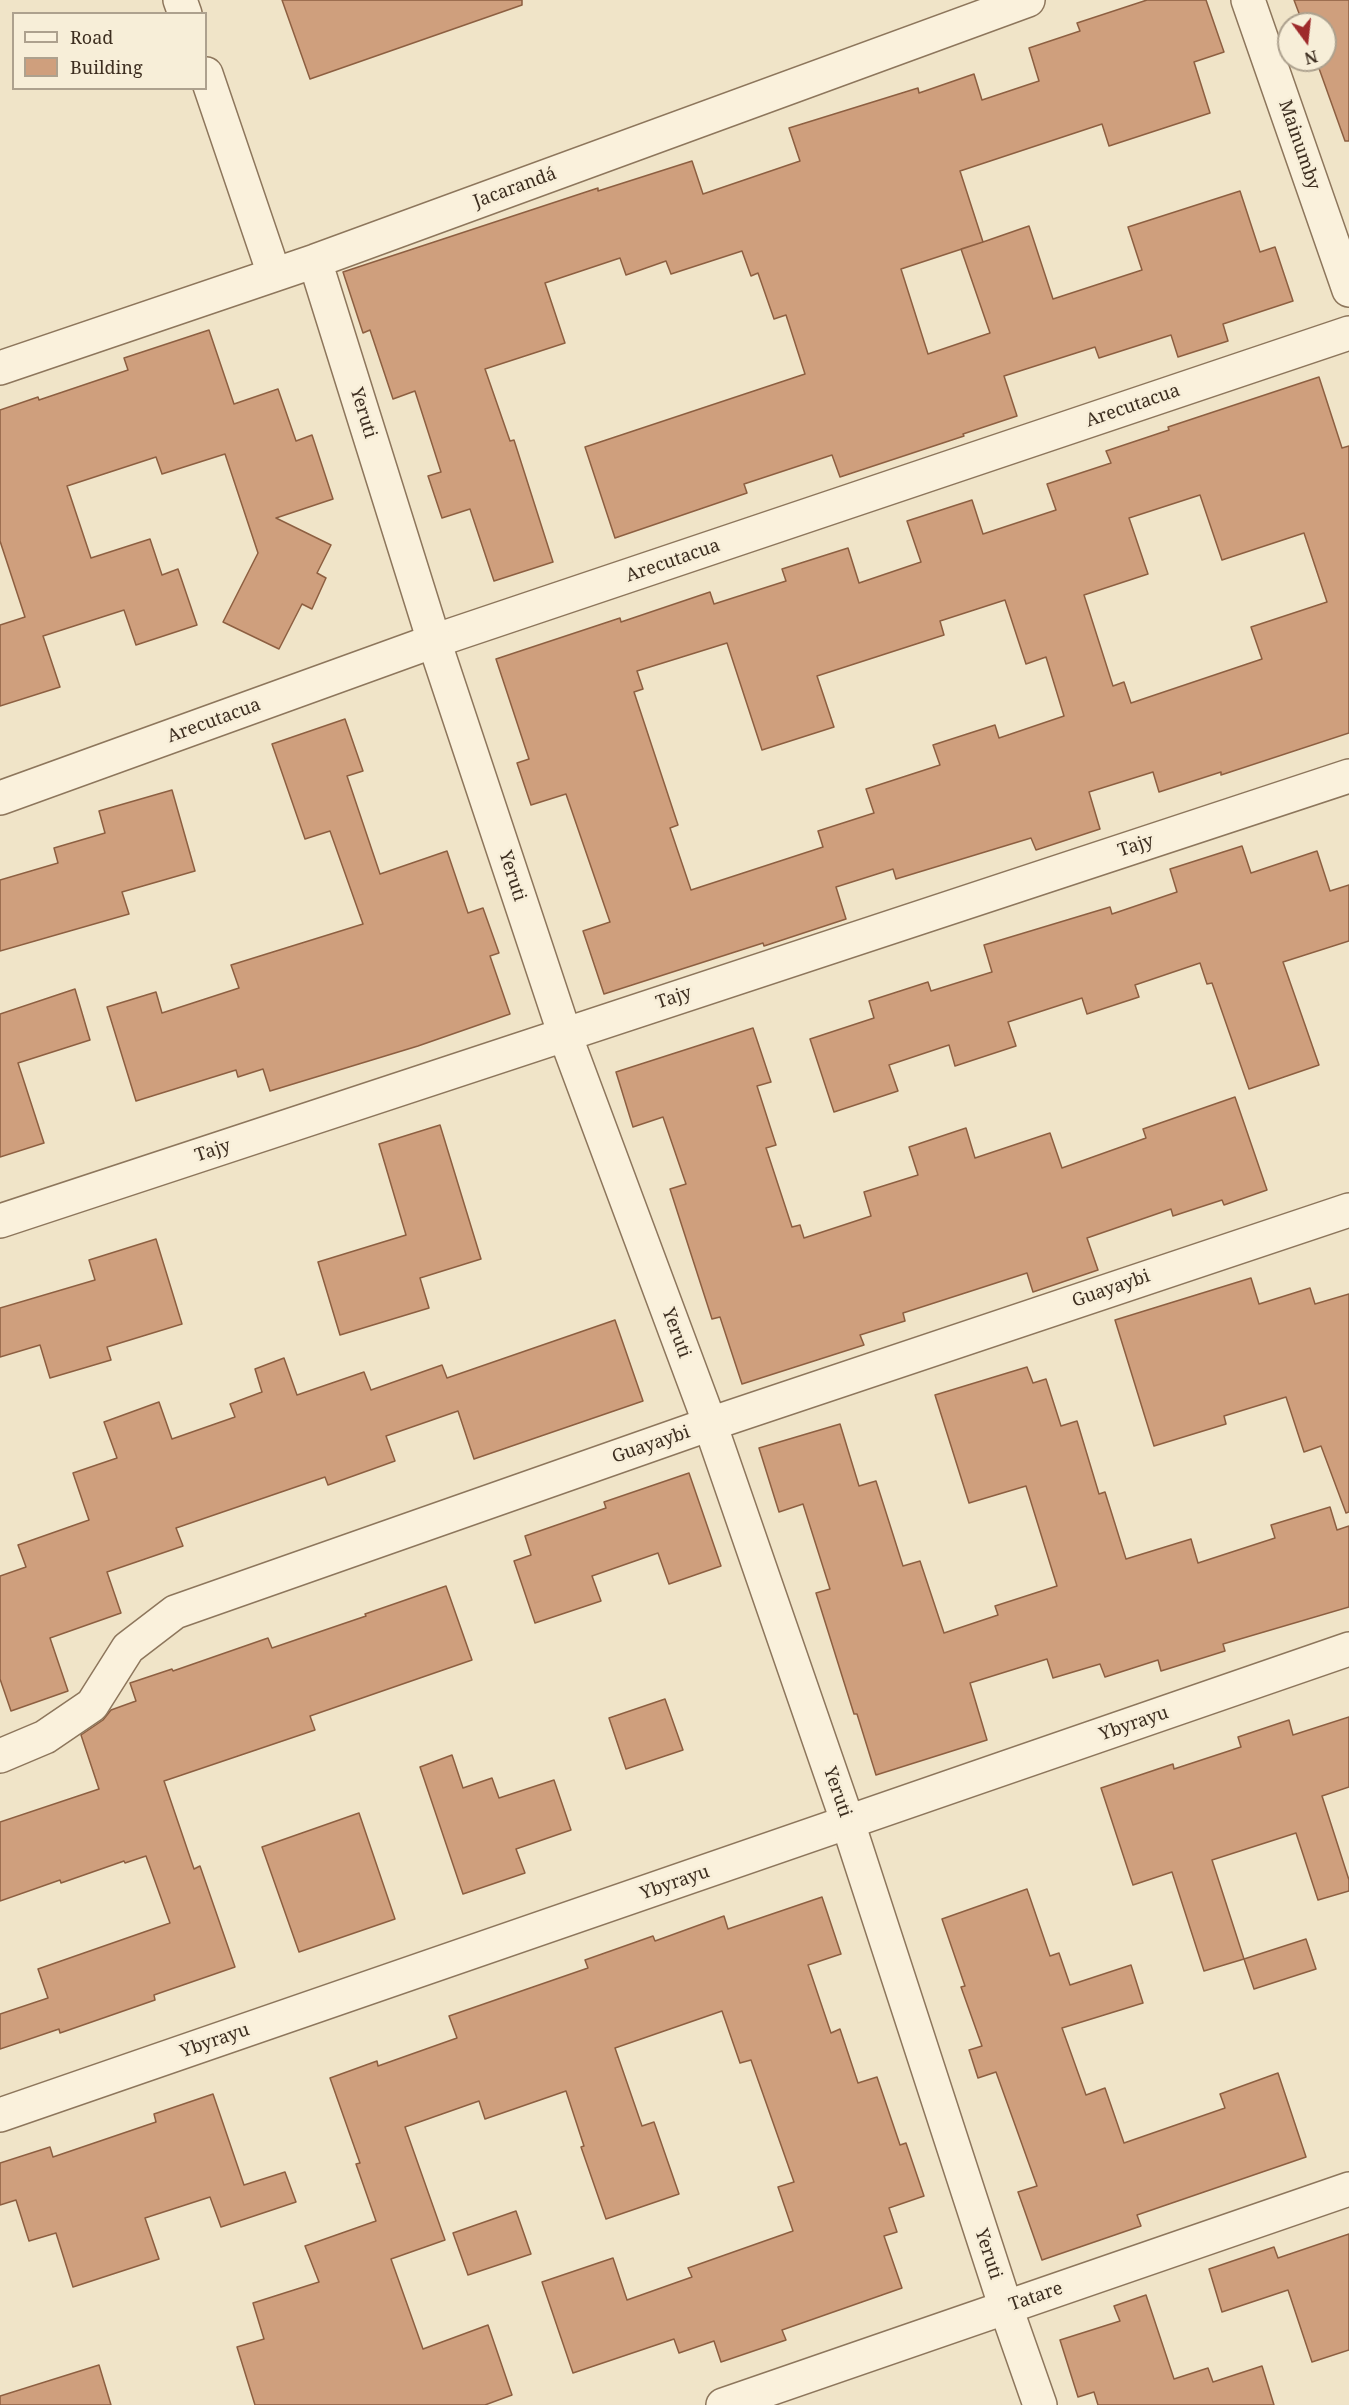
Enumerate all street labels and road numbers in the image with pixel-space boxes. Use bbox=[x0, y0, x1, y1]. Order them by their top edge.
street label: Mainumby bbox=[1274, 97, 1324, 193]
street label: Jacarandá bbox=[471, 163, 559, 213]
street label: Arecutacua bbox=[1083, 380, 1183, 432]
street label: Yeruti bbox=[345, 385, 381, 441]
street label: Arecutacua bbox=[623, 535, 723, 587]
street label: Arecutacua bbox=[164, 694, 264, 748]
street label: Tajy bbox=[1115, 830, 1157, 862]
street label: Yeruti bbox=[494, 848, 530, 904]
street label: Tajy bbox=[653, 982, 695, 1014]
street label: Tajy bbox=[192, 1135, 234, 1167]
street label: Guayaybi bbox=[1069, 1266, 1153, 1312]
street label: Yeruti bbox=[657, 1305, 695, 1361]
street label: Guayaybi bbox=[609, 1422, 693, 1468]
street label: Ybyrayu bbox=[1097, 1702, 1171, 1746]
street label: Yeruti bbox=[818, 1764, 856, 1820]
street label: Ybyrayu bbox=[638, 1861, 712, 1905]
street label: Ybyrayu bbox=[178, 2019, 252, 2063]
street label: Yeruti bbox=[970, 2226, 1006, 2282]
street label: Tatare bbox=[1006, 2278, 1066, 2316]

